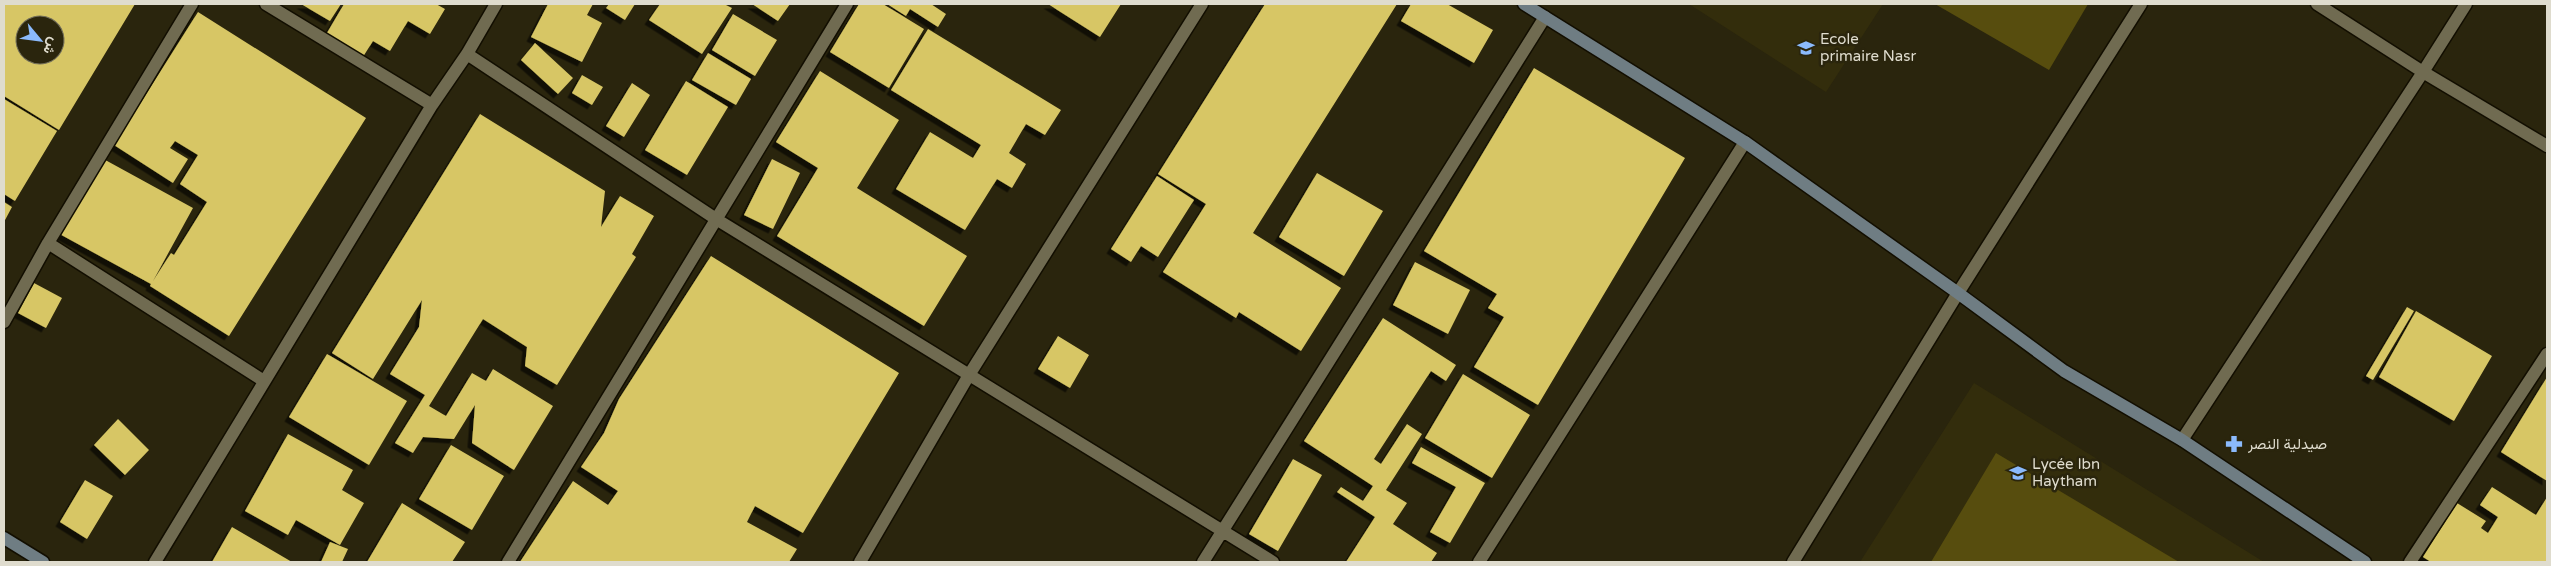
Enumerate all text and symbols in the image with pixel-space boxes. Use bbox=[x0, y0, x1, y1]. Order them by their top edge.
north arrow bbox=[15, 15, 65, 65]
place label: Ecole primaire Nasr bbox=[1820, 30, 1916, 65]
text: ش bbox=[39, 35, 62, 58]
school or university icon: Ecole primaire Nasr bbox=[1796, 38, 1816, 58]
pharmacy icon: صيدلية النصر bbox=[2224, 434, 2244, 454]
place label: صيدلية النصر bbox=[2247, 435, 2327, 453]
place label: Lycée Ibn Haytham bbox=[2032, 455, 2100, 490]
school or university icon: Lycée Ibn Haytham bbox=[2008, 463, 2028, 483]

